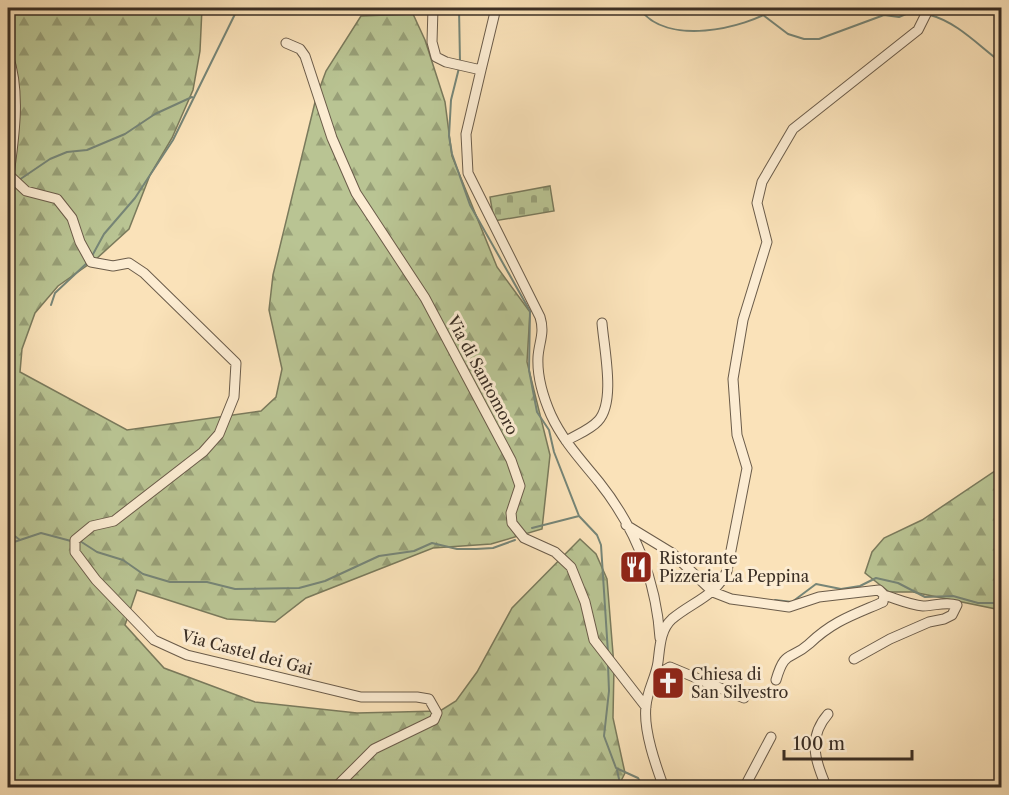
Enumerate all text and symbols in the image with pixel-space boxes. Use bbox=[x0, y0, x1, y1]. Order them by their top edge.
street label: Via di Santomoro bbox=[443, 311, 523, 438]
place label: Ristorante Pizzeria La Peppina bbox=[659, 548, 810, 586]
restaurant icon: Ristorante Pizzeria La Peppina bbox=[618, 549, 654, 585]
street label: Via Castel dei Gai bbox=[179, 625, 315, 679]
place label: Chiesa di San Silvestro bbox=[691, 664, 789, 702]
church icon: Chiesa di San Silvestro bbox=[650, 665, 686, 701]
scale bar bbox=[784, 723, 912, 761]
text: 100 m bbox=[793, 733, 845, 755]

